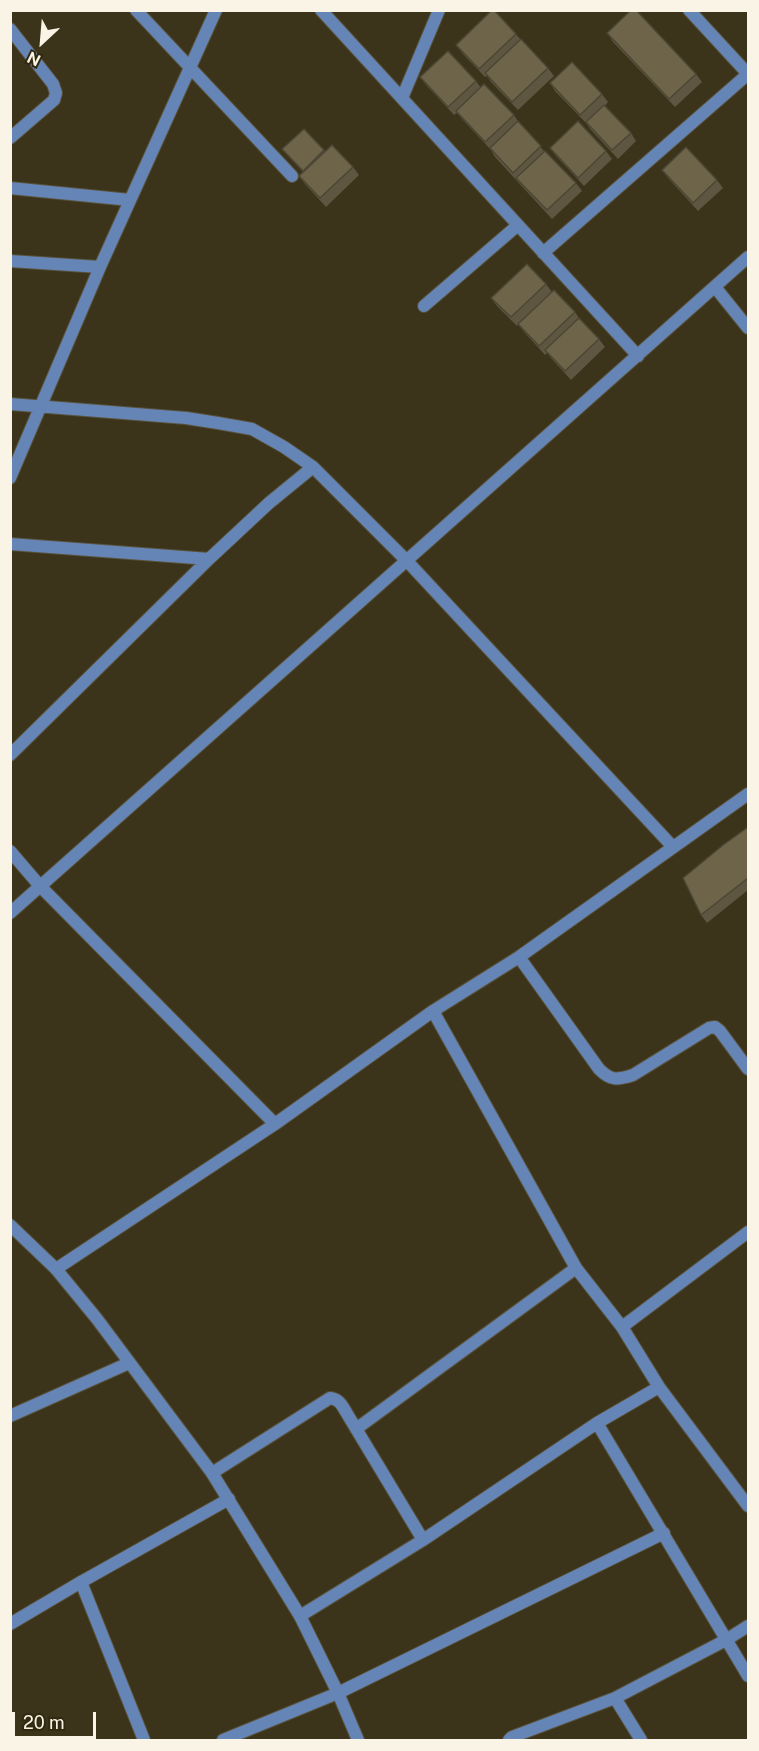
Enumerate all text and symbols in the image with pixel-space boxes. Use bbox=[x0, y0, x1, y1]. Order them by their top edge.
north arrow bbox=[12, 12, 72, 72]
text: N bbox=[24, 47, 44, 70]
scale bar bbox=[15, 1700, 99, 1738]
text: 20 m bbox=[23, 1712, 65, 1733]

